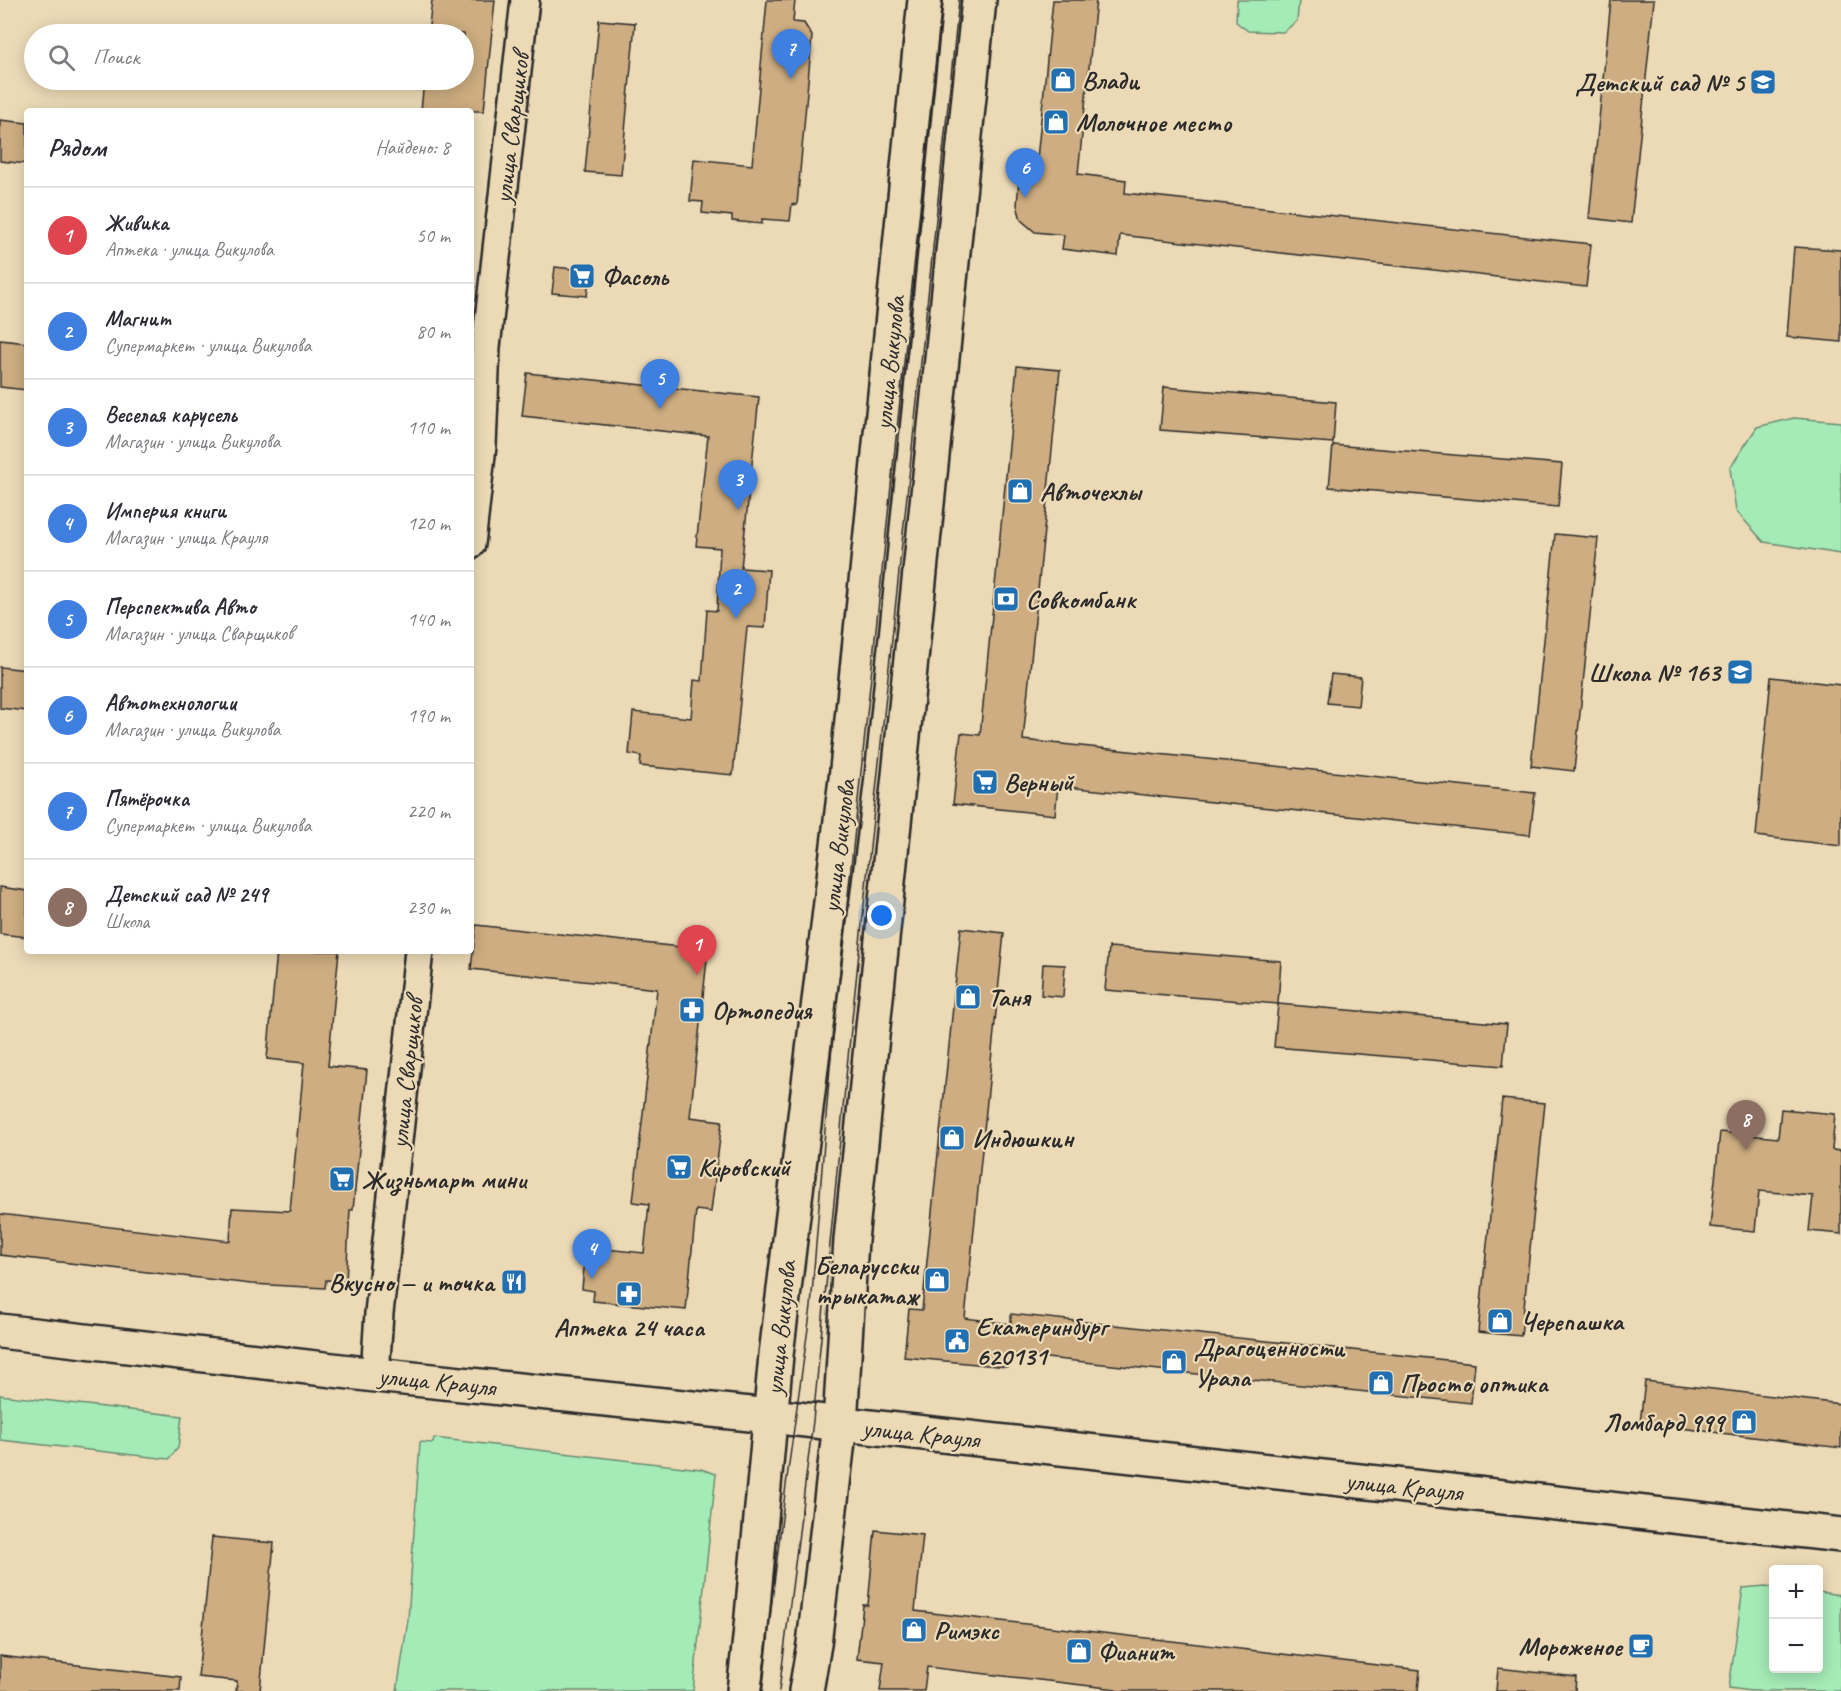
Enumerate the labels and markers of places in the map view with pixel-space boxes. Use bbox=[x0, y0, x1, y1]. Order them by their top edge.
pin: 7 bbox=[772, 29, 810, 79]
place label: Влади bbox=[1082, 64, 1140, 97]
shop icon: Влади bbox=[1048, 65, 1078, 95]
place label: Детский сад № 5 bbox=[1575, 66, 1747, 99]
school or university icon: Детский сад № 5 bbox=[1748, 67, 1778, 97]
place label: Молочное место bbox=[1076, 106, 1233, 139]
shop icon: Молочное место bbox=[1041, 107, 1071, 137]
pin: 6 bbox=[1006, 148, 1044, 198]
place label: Фасоль bbox=[602, 260, 670, 293]
supermarket icon: Фасоль bbox=[567, 261, 597, 291]
pin: 5 bbox=[640, 360, 680, 409]
pin: 3 bbox=[718, 460, 758, 510]
place label: Авточехлы bbox=[1040, 475, 1144, 508]
shop icon: Авточехлы bbox=[1005, 476, 1035, 506]
pin: 2 bbox=[716, 570, 756, 619]
place label: Совкомбанк bbox=[1026, 583, 1138, 616]
bank icon: Совкомбанк bbox=[991, 584, 1021, 614]
place label: Школа № 163 bbox=[1588, 656, 1722, 689]
school or university icon: Школа № 163 bbox=[1725, 657, 1755, 687]
place label: Верный bbox=[1004, 766, 1075, 799]
supermarket icon: Верный bbox=[970, 767, 1000, 797]
pin: 1 bbox=[678, 926, 716, 975]
place label: Таня bbox=[988, 981, 1032, 1014]
shop icon: Таня bbox=[953, 982, 983, 1012]
place label: Ортопедия bbox=[712, 994, 813, 1027]
pharmacy icon: Ортопедия bbox=[677, 995, 707, 1025]
pin: 8 bbox=[1726, 1100, 1766, 1150]
place label: Индюшкин bbox=[972, 1122, 1075, 1155]
shop icon: Индюшкин bbox=[937, 1123, 967, 1153]
place label: Кировский bbox=[698, 1151, 792, 1184]
supermarket icon: Кировский bbox=[664, 1152, 694, 1182]
place label: Жизньмарт мини bbox=[362, 1163, 528, 1196]
supermarket icon: Жизньмарт мини bbox=[327, 1164, 357, 1194]
pin: 4 bbox=[572, 1230, 612, 1279]
place label: Беларусски трыкатаж bbox=[814, 1249, 921, 1312]
shop icon: Беларусски трыкатаж bbox=[922, 1265, 952, 1295]
place label: Вкусно — и точка bbox=[329, 1266, 497, 1299]
restaurant icon: Вкусно — и точка bbox=[499, 1267, 529, 1297]
pharmacy icon: Аптека 24 часа bbox=[614, 1279, 644, 1309]
place label: Черепашка bbox=[1520, 1305, 1625, 1338]
shop icon: Черепашка bbox=[1485, 1306, 1515, 1336]
place label: Екатеринбург 620131 bbox=[976, 1310, 1110, 1373]
place label: Аптека 24 часа bbox=[554, 1311, 706, 1344]
public building icon: Екатеринбург 620131 bbox=[942, 1326, 972, 1356]
place label: Драгоценности Урала bbox=[1194, 1331, 1346, 1394]
shop icon: Драгоценности Урала bbox=[1159, 1347, 1189, 1377]
place label: Просто оптика bbox=[1400, 1367, 1549, 1400]
shop icon: Просто оптика bbox=[1366, 1368, 1396, 1398]
place label: Ломбард 999 bbox=[1603, 1406, 1727, 1439]
shop icon: Ломбард 999 bbox=[1729, 1407, 1759, 1437]
place label: Римэкс bbox=[934, 1614, 1000, 1647]
shop icon: Римэкс bbox=[899, 1615, 929, 1645]
place label: Мороженое bbox=[1519, 1630, 1624, 1663]
cafe icon: Мороженое bbox=[1626, 1631, 1656, 1661]
place label: Фианит bbox=[1098, 1635, 1176, 1668]
shop icon: Фианит bbox=[1064, 1636, 1094, 1666]

